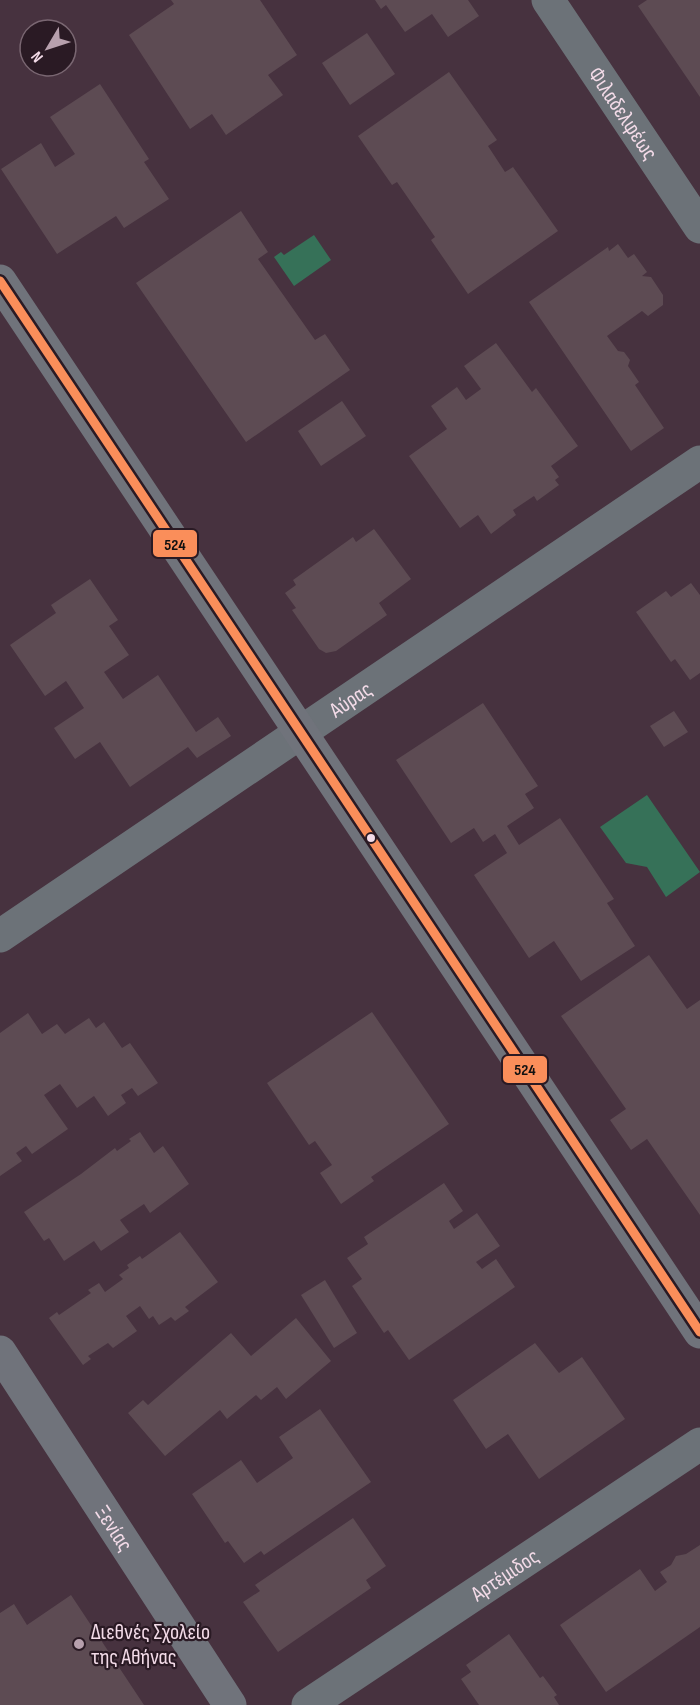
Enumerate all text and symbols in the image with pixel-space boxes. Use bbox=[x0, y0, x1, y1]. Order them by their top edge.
north arrow bbox=[18, 18, 78, 78]
text: N bbox=[27, 47, 48, 66]
street label: Φιλαδελφέως bbox=[582, 62, 663, 165]
line badge: 524 bbox=[152, 529, 198, 558]
text: 524 bbox=[164, 536, 186, 555]
street label: Αύρας bbox=[324, 676, 378, 725]
unlabelled marker bbox=[365, 832, 377, 844]
line badge: 524 bbox=[502, 1055, 548, 1084]
text: 524 bbox=[514, 1061, 536, 1080]
street label: Ξενίας bbox=[89, 1501, 138, 1557]
street label: Αρτέμιδος bbox=[465, 1543, 544, 1608]
place label: Διεθνές Σχολείο της Αθήνας bbox=[91, 1619, 210, 1671]
marker: Διεθνές Σχολείο της Αθήνας bbox=[72, 1637, 86, 1651]

